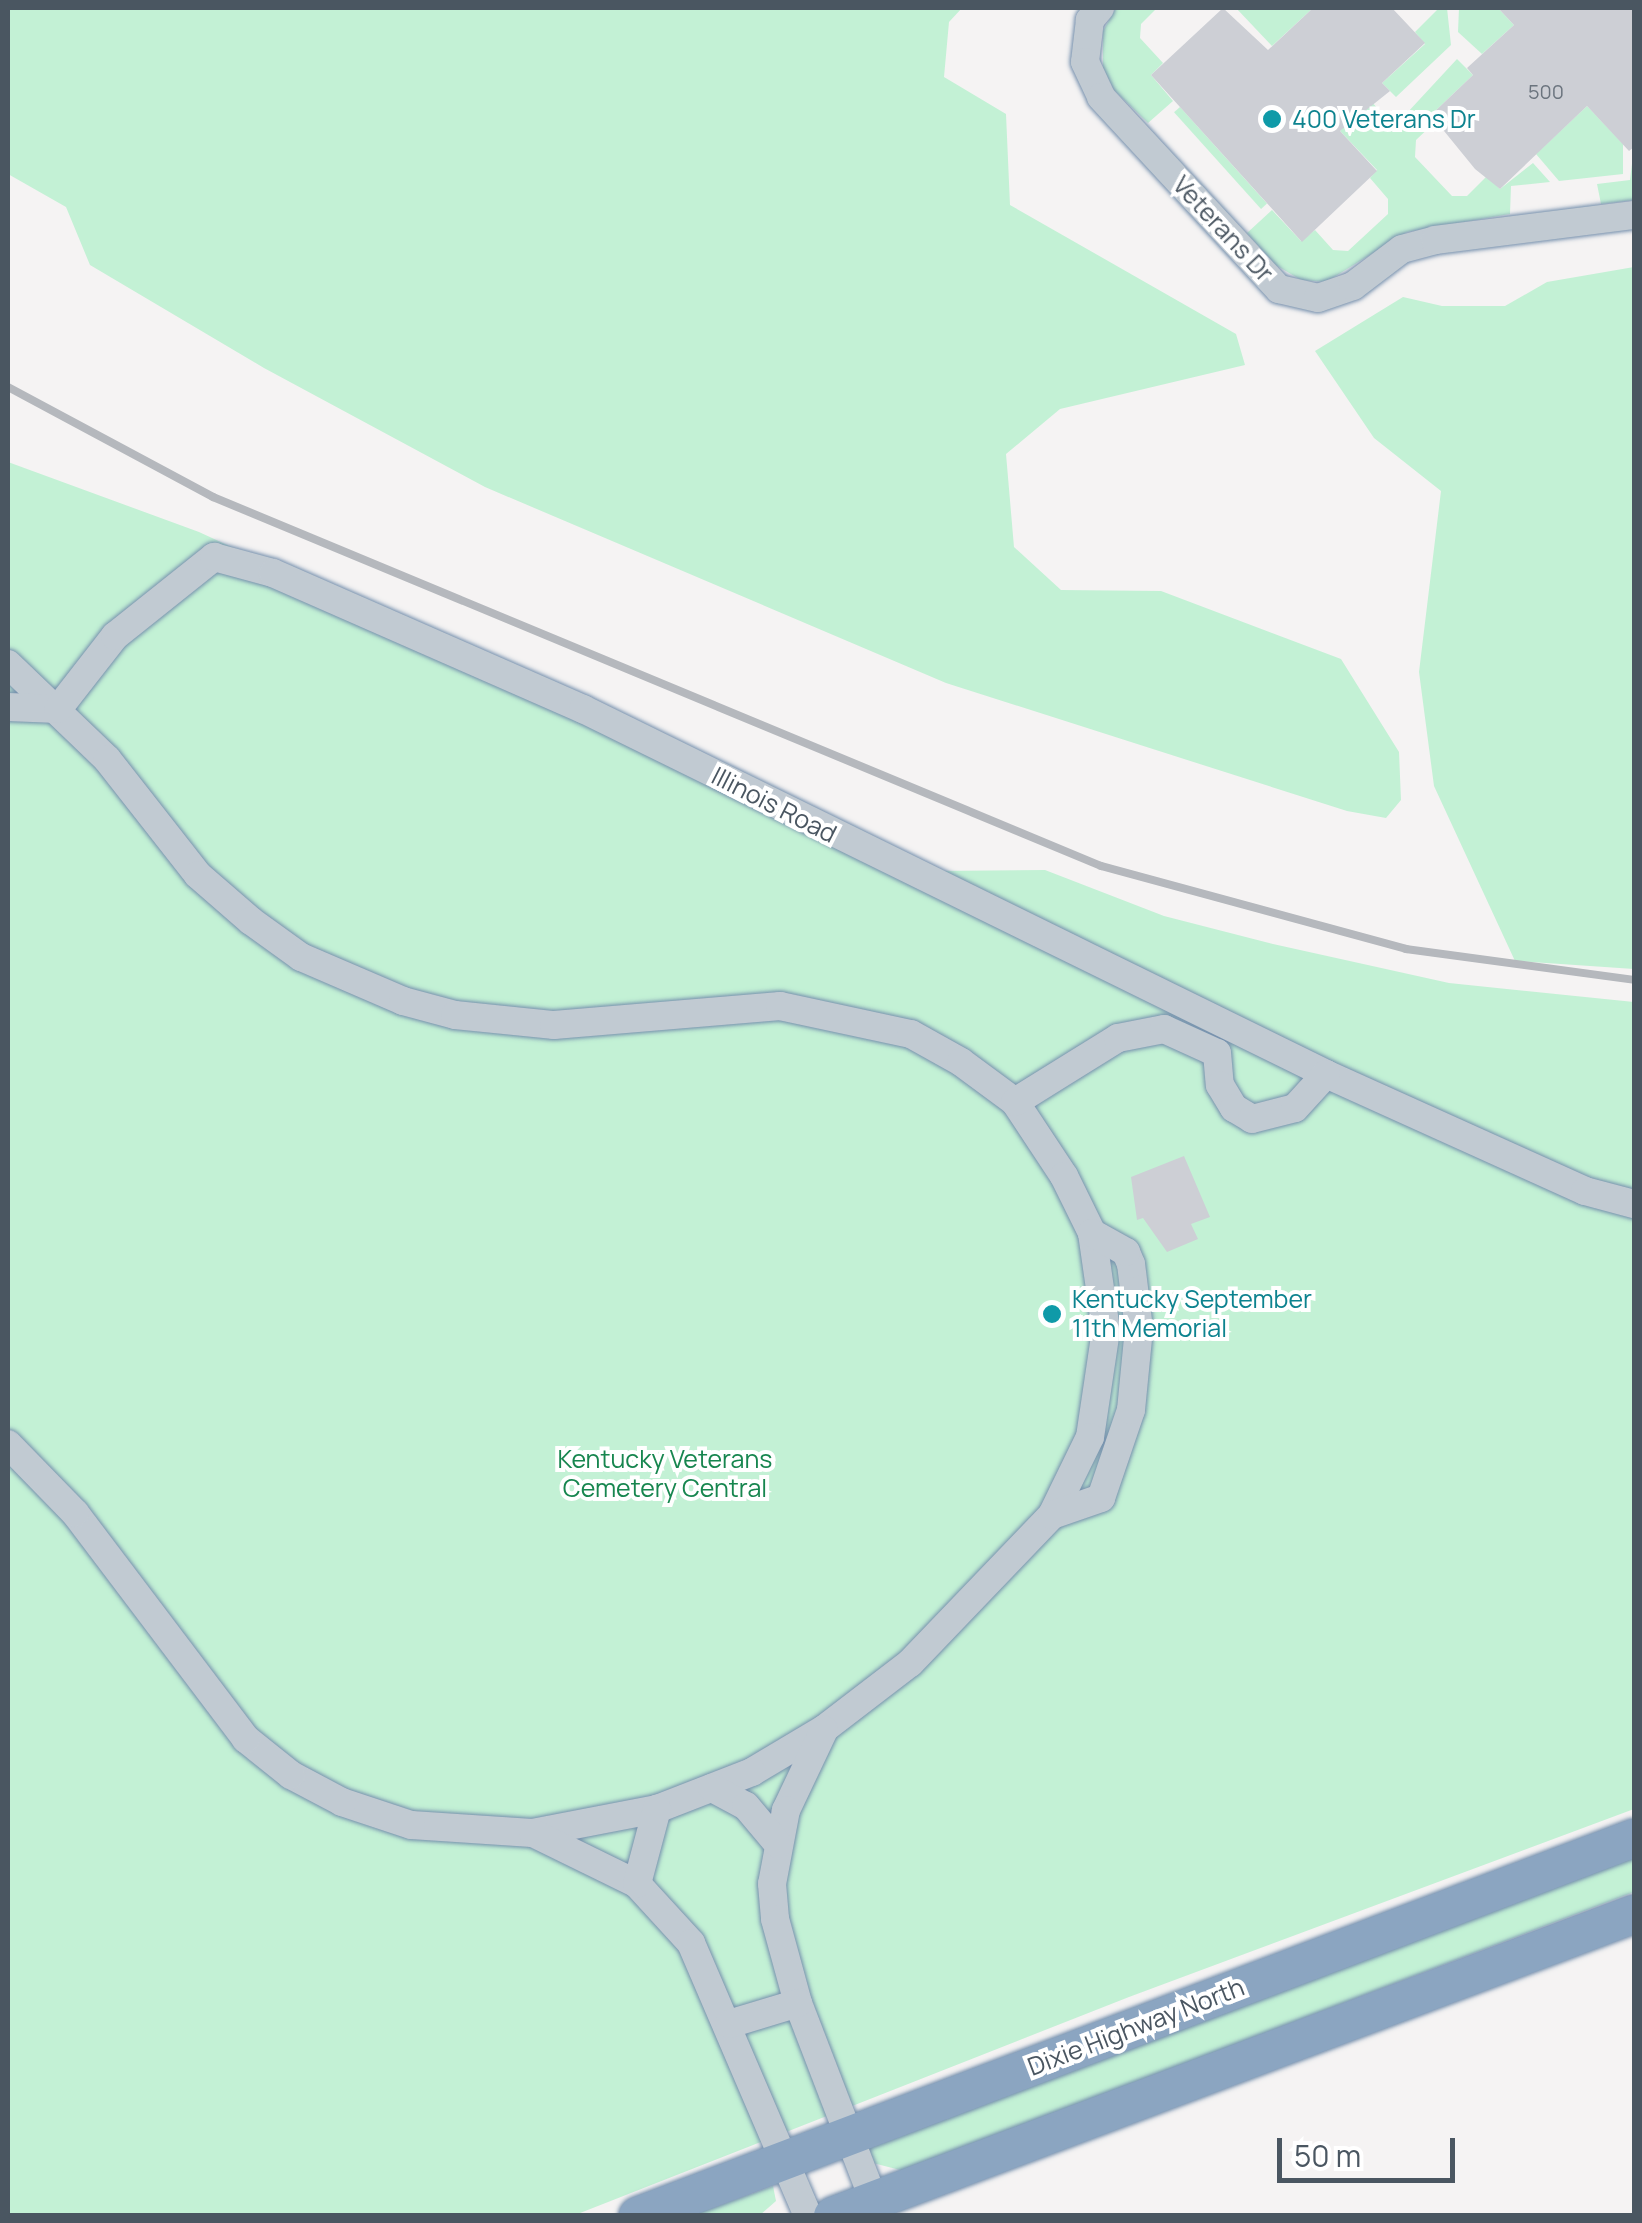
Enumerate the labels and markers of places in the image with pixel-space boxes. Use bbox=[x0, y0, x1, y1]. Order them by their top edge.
place label: 400 Veterans Dr bbox=[1292, 104, 1476, 134]
marker: 400 Veterans Dr bbox=[1261, 108, 1283, 130]
place label: Kentucky September 11th Memorial bbox=[1072, 1285, 1312, 1344]
marker: Kentucky September 11th Memorial bbox=[1041, 1303, 1063, 1325]

